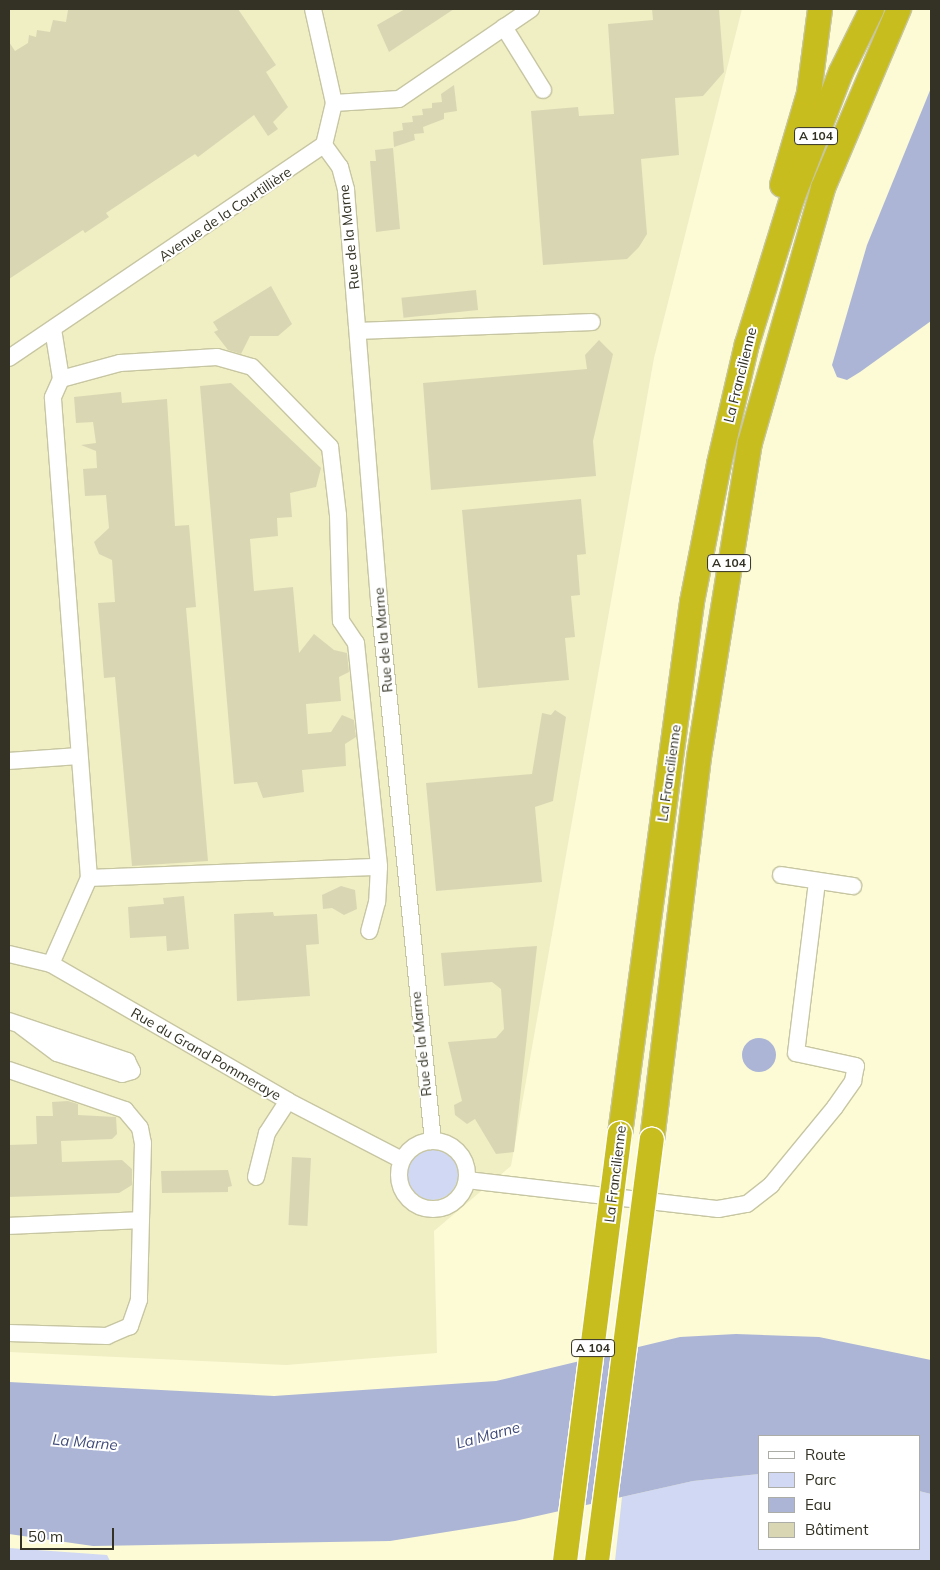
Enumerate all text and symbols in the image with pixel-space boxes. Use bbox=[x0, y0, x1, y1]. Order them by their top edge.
road number: A 104 bbox=[794, 126, 838, 146]
street label: Avenue de la Courtillière bbox=[155, 163, 295, 265]
street label: Rue de la Marne bbox=[335, 184, 363, 290]
street label: La Francilienne bbox=[720, 326, 760, 424]
road number: A 104 bbox=[706, 554, 752, 572]
street label: Rue de la Marne bbox=[370, 587, 396, 693]
street label: La Francilienne bbox=[654, 724, 684, 822]
street label: Rue de la Marne bbox=[407, 991, 435, 1097]
street label: Rue du Grand Pommeraye bbox=[128, 1004, 284, 1104]
street label: La Francilienne bbox=[601, 1125, 629, 1223]
road number: A 104 bbox=[570, 1339, 616, 1358]
water label: La Marne bbox=[454, 1418, 522, 1452]
water label: La Marne bbox=[52, 1430, 118, 1454]
legend bbox=[758, 1435, 920, 1550]
text: Route bbox=[805, 1445, 846, 1464]
text: Parc bbox=[805, 1470, 836, 1489]
text: Eau bbox=[805, 1495, 831, 1514]
scale bar bbox=[22, 1518, 116, 1550]
text: Bâtiment bbox=[805, 1520, 868, 1539]
text: 50 m bbox=[28, 1527, 63, 1546]

